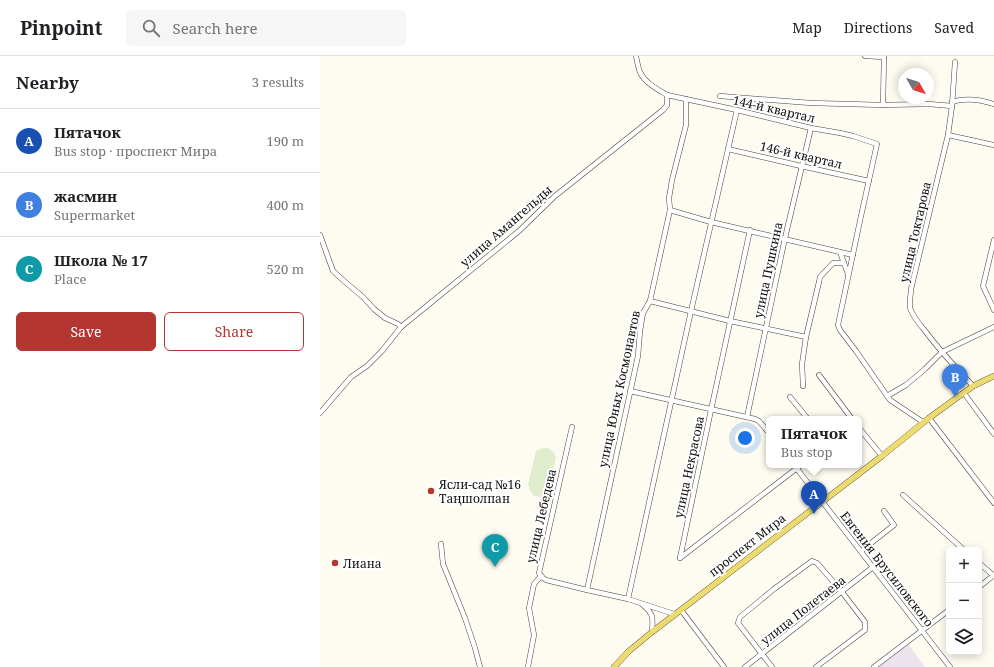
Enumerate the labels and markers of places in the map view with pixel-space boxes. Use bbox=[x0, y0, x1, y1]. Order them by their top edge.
pin: B bbox=[942, 364, 968, 397]
place label: Ясли-сад №16 Таңшолпан bbox=[438, 476, 521, 507]
pin: A bbox=[801, 481, 827, 514]
marker: Ясли-сад №16 Таңшолпан bbox=[426, 486, 436, 496]
pin: C bbox=[482, 534, 508, 567]
place label: Лиана bbox=[343, 555, 382, 572]
marker: Лиана bbox=[330, 558, 340, 568]

